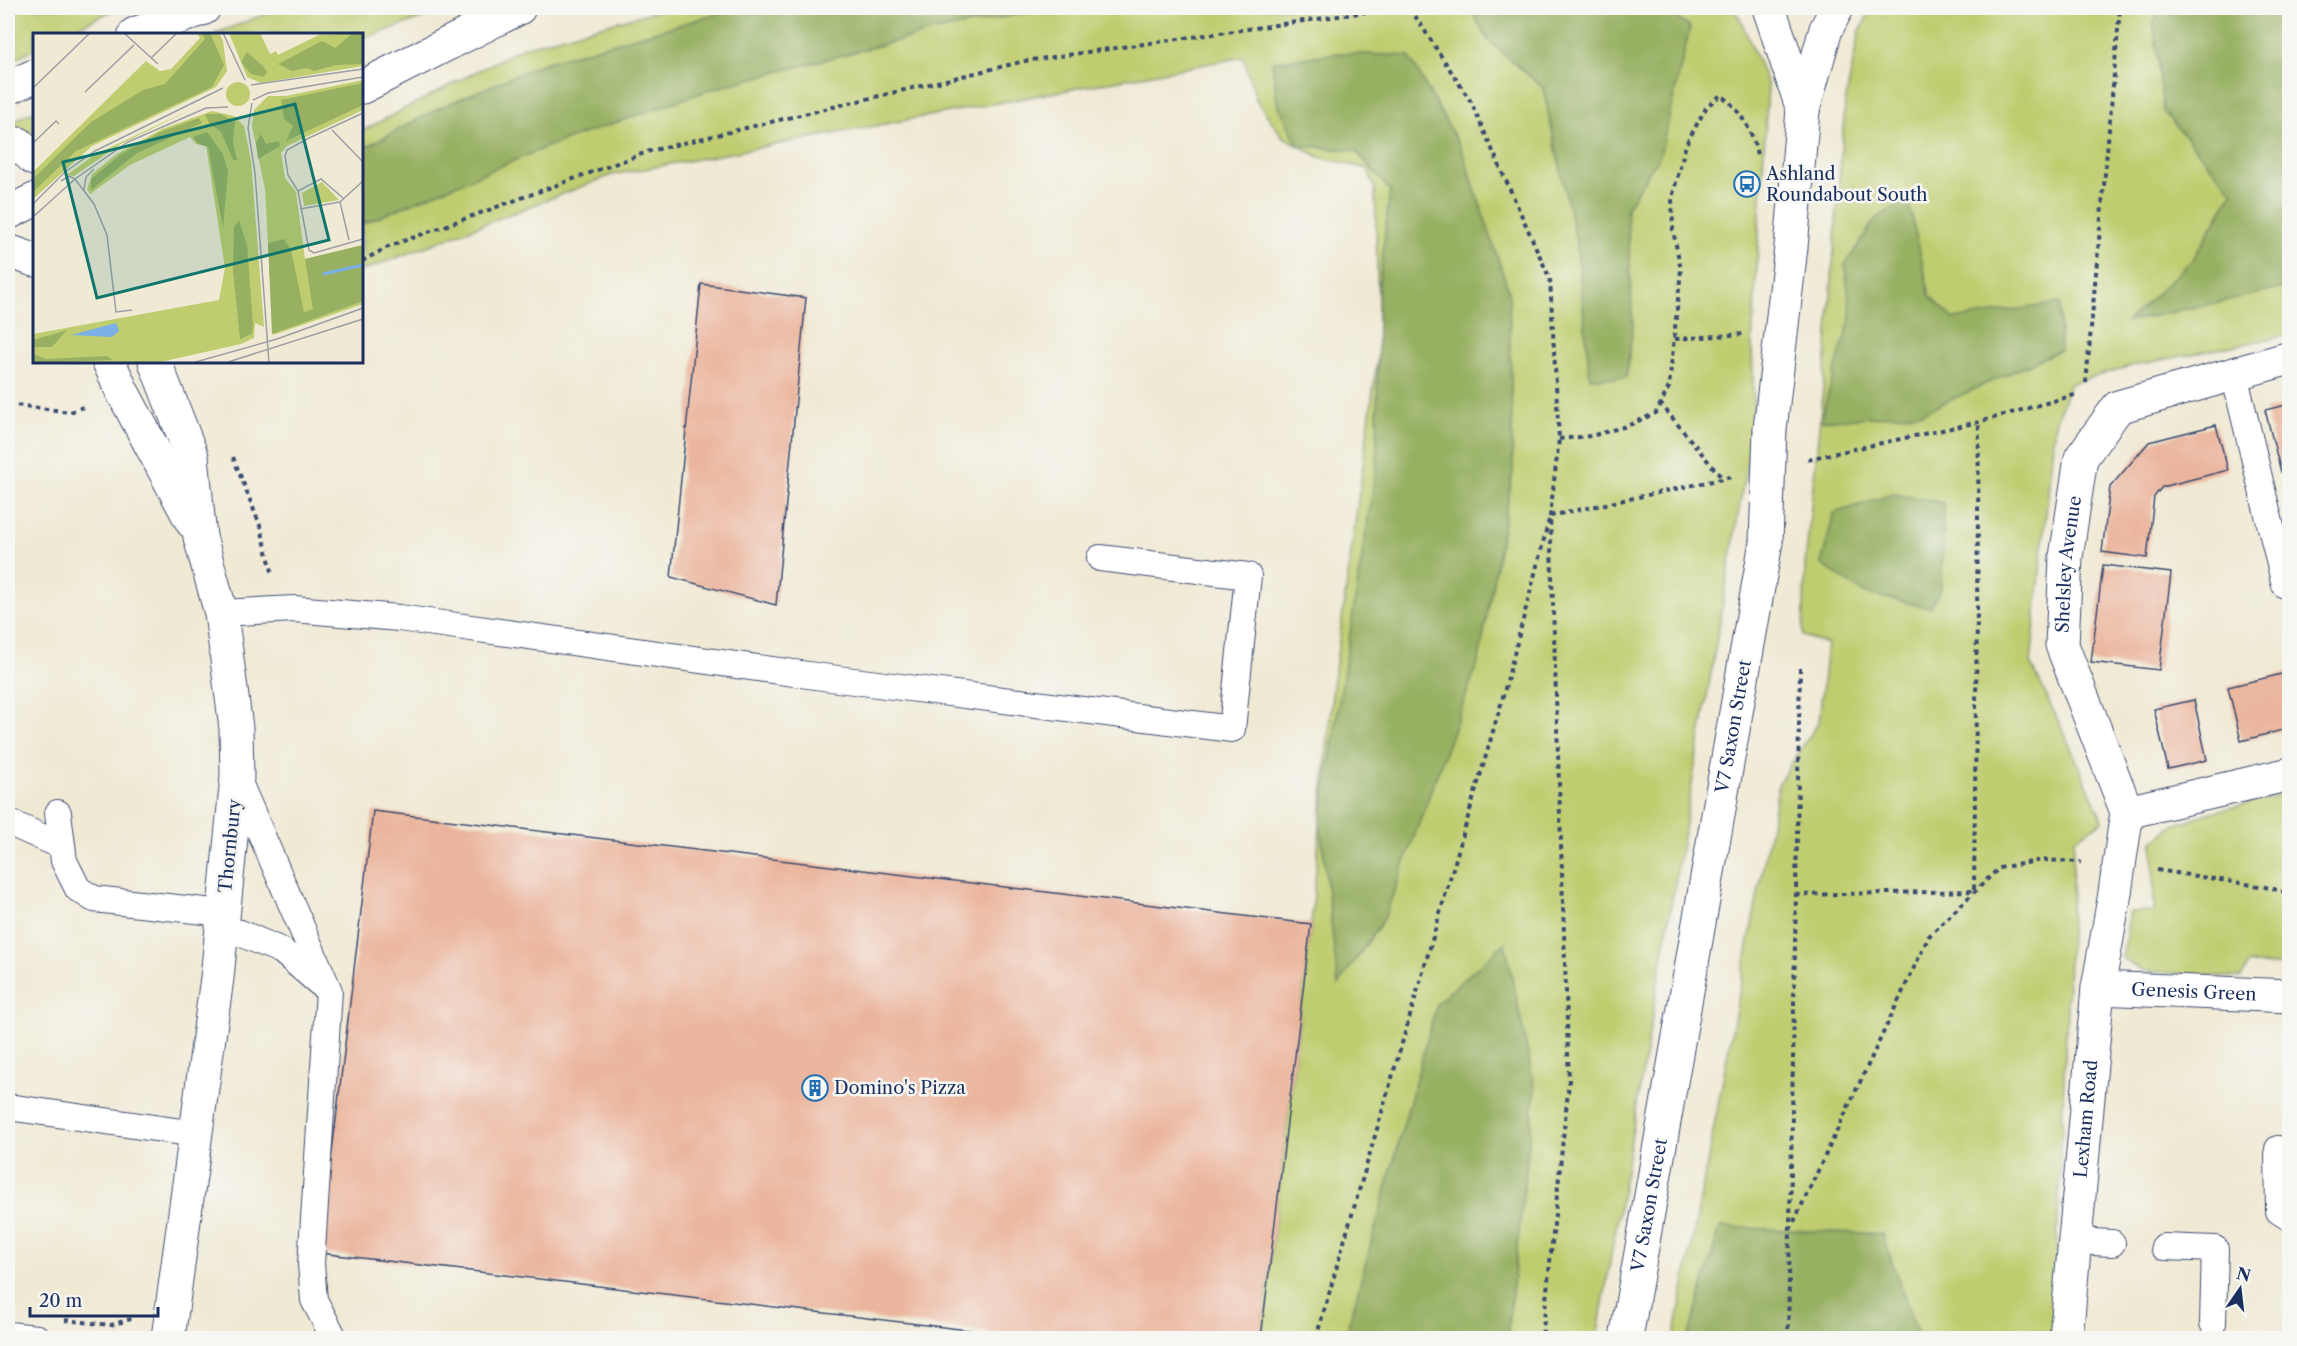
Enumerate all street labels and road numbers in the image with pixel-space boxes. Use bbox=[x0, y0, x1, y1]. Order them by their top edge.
street label: Shelsley Avenue bbox=[2052, 494, 2086, 634]
street label: V7 Saxon Street bbox=[1711, 657, 1756, 796]
street label: Thornbury bbox=[214, 797, 246, 894]
street label: Genesis Green bbox=[2131, 978, 2257, 1006]
street label: Lexham Road bbox=[2070, 1059, 2102, 1179]
street label: V7 Saxon Street bbox=[1627, 1136, 1672, 1275]

